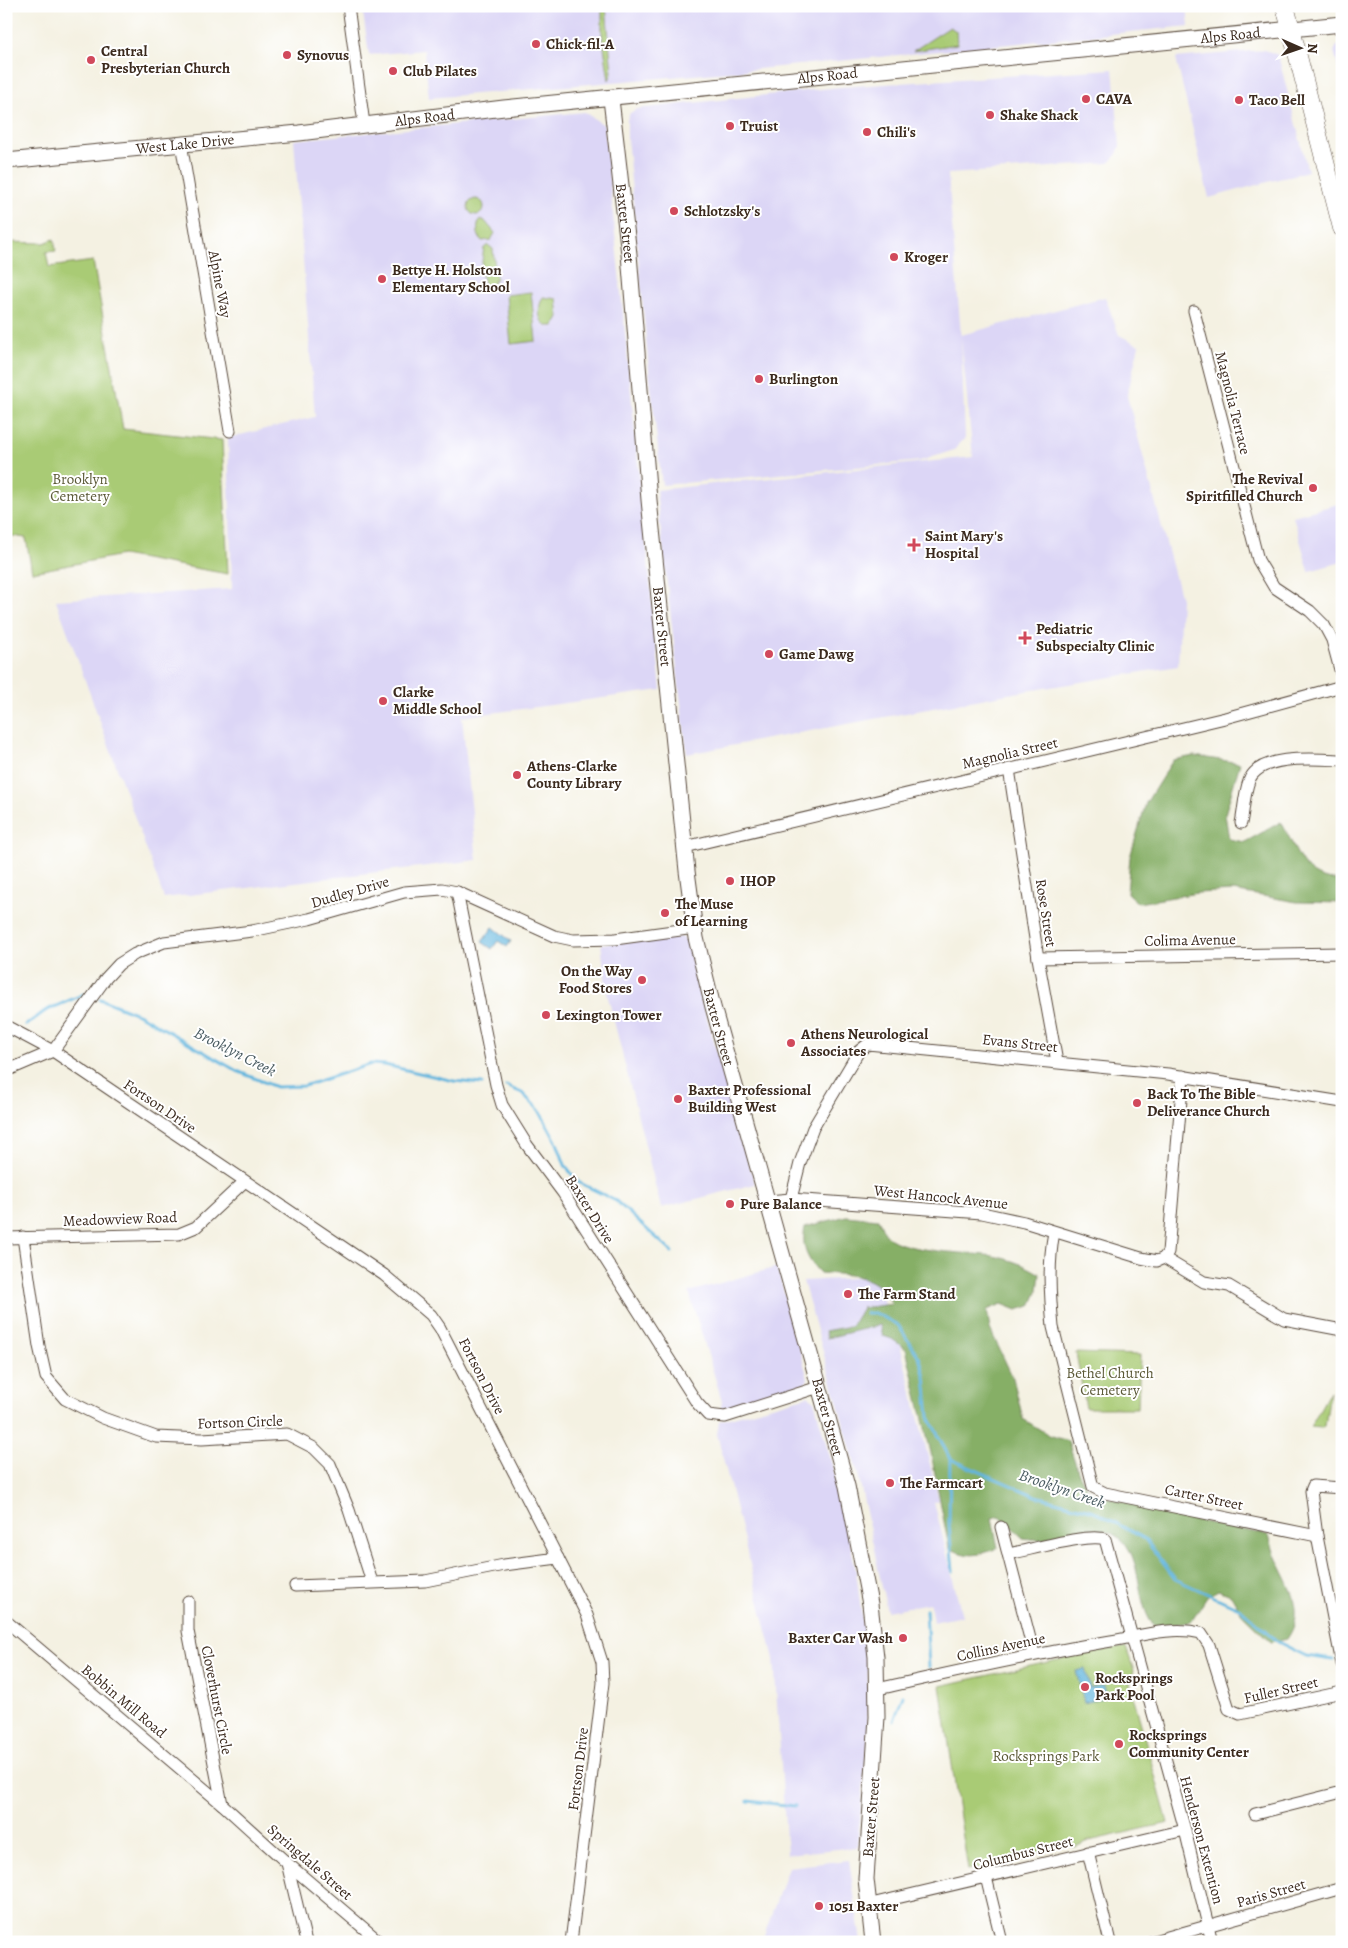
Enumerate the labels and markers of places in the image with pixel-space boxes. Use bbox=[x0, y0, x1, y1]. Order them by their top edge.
place label: Chick-fil-A bbox=[546, 34, 615, 54]
marker: Chick-fil-A bbox=[530, 38, 542, 50]
place label: Central Presbyterian Church bbox=[101, 41, 230, 78]
place label: Synovus bbox=[297, 45, 349, 65]
marker: Synovus bbox=[281, 49, 293, 61]
marker: Central Presbyterian Church bbox=[85, 54, 97, 66]
place label: Club Pilates bbox=[403, 61, 477, 81]
marker: Club Pilates bbox=[387, 65, 399, 77]
place label: CAVA bbox=[1096, 89, 1132, 109]
place label: Taco Bell bbox=[1249, 90, 1305, 110]
marker: CAVA bbox=[1080, 93, 1092, 105]
marker: Taco Bell bbox=[1233, 94, 1245, 106]
place label: Shake Shack bbox=[1000, 105, 1078, 125]
marker: Shake Shack bbox=[984, 109, 996, 121]
place label: Truist bbox=[740, 116, 778, 136]
marker: Truist bbox=[724, 120, 736, 132]
place label: Chili's bbox=[877, 122, 916, 142]
marker: Chili's bbox=[861, 126, 873, 138]
place label: Schlotzsky's bbox=[684, 201, 760, 221]
marker: Schlotzsky's bbox=[668, 205, 680, 217]
place label: Kroger bbox=[904, 247, 948, 267]
marker: Kroger bbox=[888, 251, 900, 263]
place label: Bettye H. Holston Elementary School bbox=[392, 260, 510, 297]
marker: Bettye H. Holston Elementary School bbox=[376, 273, 388, 285]
place label: Burlington bbox=[769, 369, 839, 389]
marker: Burlington bbox=[753, 373, 765, 385]
place label: The Revival Spiritfilled Church bbox=[1186, 469, 1303, 506]
marker: The Revival Spiritfilled Church bbox=[1307, 482, 1319, 494]
place label: Saint Mary's Hospital bbox=[925, 526, 1003, 563]
marker: Saint Mary's Hospital bbox=[907, 538, 921, 552]
place label: Pediatric Subspecialty Clinic bbox=[1036, 619, 1155, 656]
marker: Pediatric Subspecialty Clinic bbox=[1018, 631, 1032, 645]
place label: Game Dawg bbox=[779, 644, 854, 664]
marker: Game Dawg bbox=[763, 648, 775, 660]
place label: Clarke Middle School bbox=[393, 682, 481, 719]
marker: Clarke Middle School bbox=[377, 695, 389, 707]
place label: Athens-Clarke County Library bbox=[526, 756, 623, 793]
marker: Athens-Clarke County Library bbox=[511, 769, 523, 781]
place label: IHOP bbox=[740, 871, 776, 891]
marker: IHOP bbox=[724, 875, 736, 887]
place label: The Muse of Learning bbox=[675, 894, 748, 931]
marker: The Muse of Learning bbox=[659, 907, 671, 919]
place label: On the Way Food Stores bbox=[559, 961, 633, 998]
marker: On the Way Food Stores bbox=[636, 974, 648, 986]
place label: Lexington Tower bbox=[556, 1005, 662, 1025]
marker: Lexington Tower bbox=[540, 1009, 552, 1021]
place label: Athens Neurological Associates bbox=[800, 1024, 928, 1061]
marker: Athens Neurological Associates bbox=[785, 1037, 797, 1049]
place label: Baxter Professional Building West bbox=[688, 1080, 811, 1117]
place label: Back To The Bible Deliverance Church bbox=[1147, 1084, 1270, 1121]
marker: Baxter Professional Building West bbox=[672, 1093, 684, 1105]
marker: Back To The Bible Deliverance Church bbox=[1131, 1097, 1143, 1109]
place label: Pure Balance bbox=[740, 1194, 822, 1214]
marker: Pure Balance bbox=[724, 1198, 736, 1210]
place label: The Farm Stand bbox=[858, 1284, 957, 1304]
marker: The Farm Stand bbox=[842, 1288, 854, 1300]
place label: The Farmcart bbox=[900, 1473, 983, 1493]
marker: The Farmcart bbox=[884, 1477, 896, 1489]
place label: Baxter Car Wash bbox=[788, 1628, 893, 1648]
marker: Baxter Car Wash bbox=[897, 1632, 909, 1644]
place label: Rocksprings Park Pool bbox=[1095, 1668, 1173, 1705]
marker: Rocksprings Park Pool bbox=[1079, 1681, 1091, 1693]
place label: Rocksprings Community Center bbox=[1129, 1725, 1249, 1762]
marker: Rocksprings Community Center bbox=[1113, 1738, 1125, 1750]
place label: 1051 Baxter bbox=[829, 1896, 898, 1916]
marker: 1051 Baxter bbox=[813, 1900, 825, 1912]

